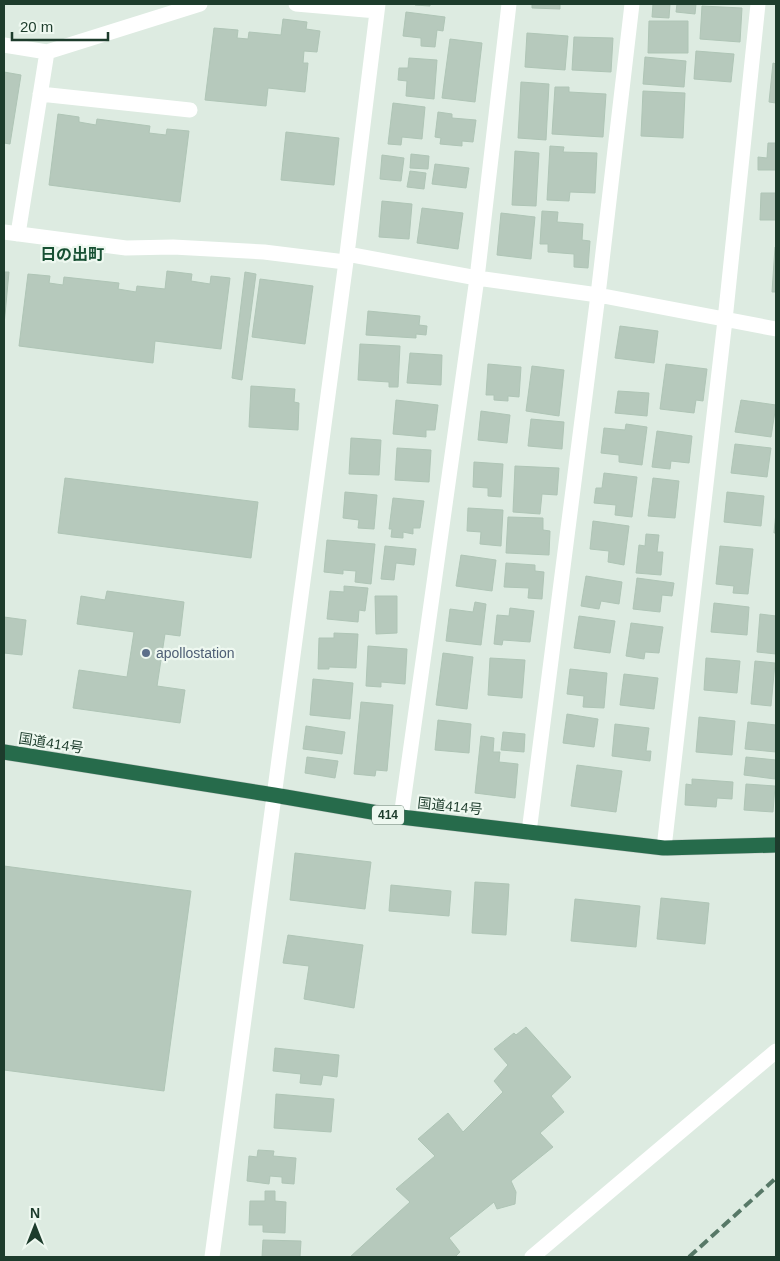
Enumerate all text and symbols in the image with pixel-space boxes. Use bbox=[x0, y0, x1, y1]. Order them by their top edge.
scale bar bbox=[12, 10, 109, 42]
text: 20 m bbox=[20, 18, 53, 35]
district label: 日の出町 bbox=[40, 246, 104, 263]
place label: apollostation bbox=[156, 645, 235, 661]
marker: apollostation bbox=[140, 647, 152, 659]
street label: 国道414号 bbox=[17, 730, 85, 756]
street label: 国道414号 bbox=[417, 795, 483, 817]
road number: 414 bbox=[372, 806, 404, 824]
north arrow bbox=[10, 1201, 60, 1251]
text: N bbox=[30, 1205, 40, 1221]

